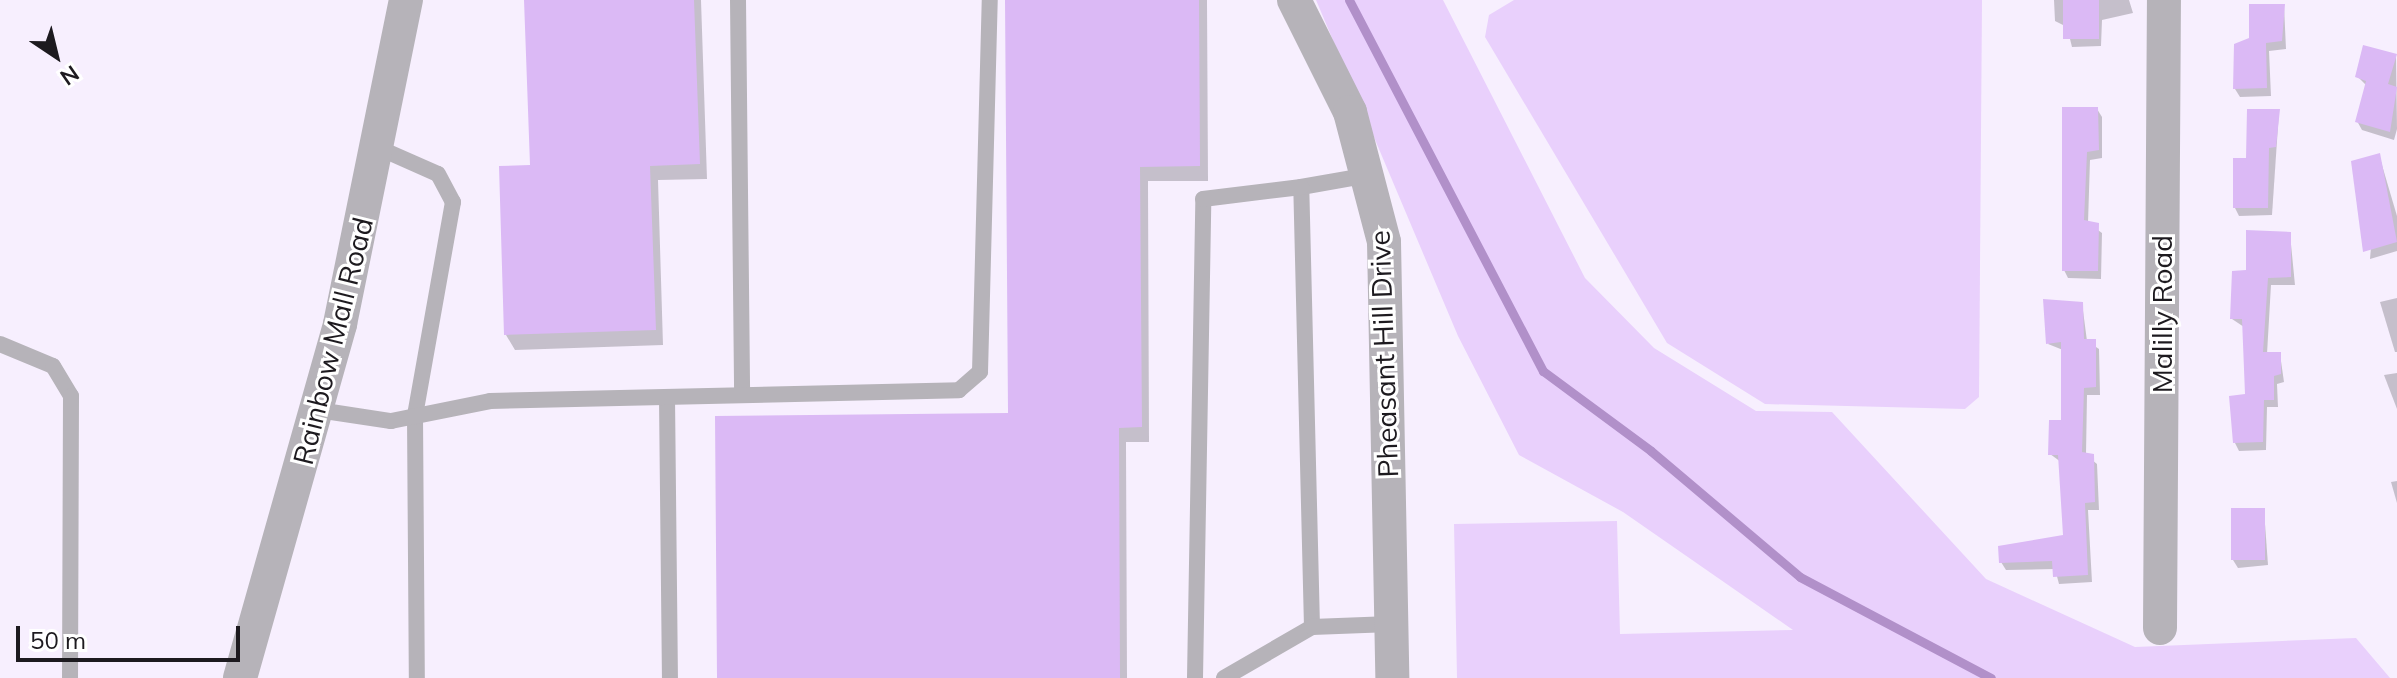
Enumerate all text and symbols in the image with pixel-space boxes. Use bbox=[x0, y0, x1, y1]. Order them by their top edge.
north arrow bbox=[16, 16, 96, 96]
text: N bbox=[55, 59, 85, 92]
street label: Rainbow Mall Road bbox=[286, 214, 380, 468]
street label: Pheasant Hill Drive bbox=[1363, 230, 1405, 478]
street label: Malilly Road bbox=[2145, 235, 2179, 393]
scale bar bbox=[20, 610, 244, 660]
text: 50 m bbox=[30, 625, 86, 655]

